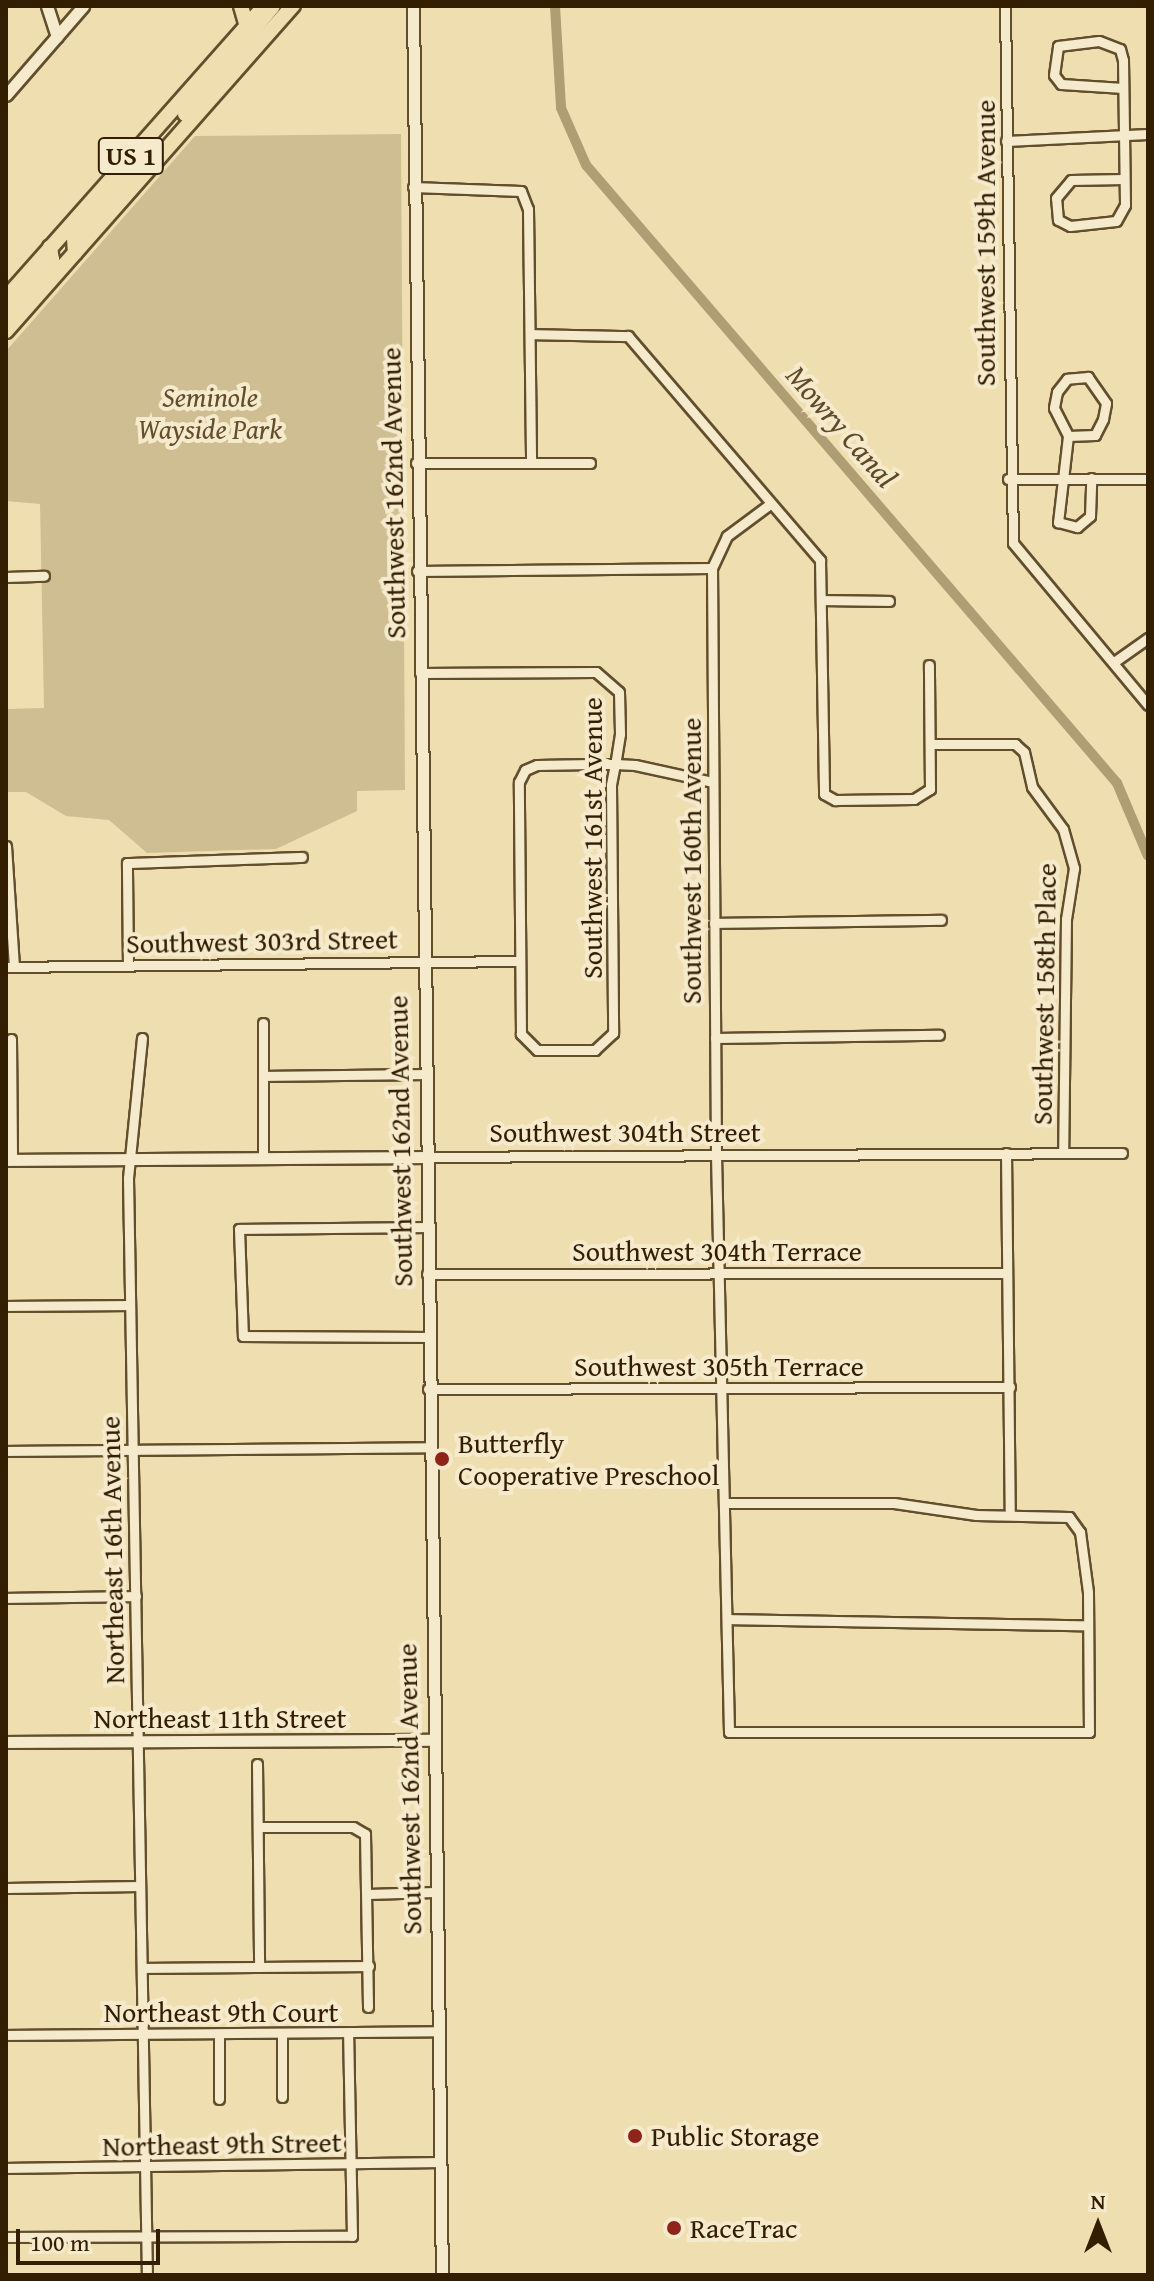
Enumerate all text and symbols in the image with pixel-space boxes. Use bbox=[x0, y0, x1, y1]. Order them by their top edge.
street label: Southwest 159th Avenue bbox=[968, 100, 1002, 386]
road number: US 1 bbox=[97, 134, 165, 178]
street label: Southwest 162nd Avenue bbox=[374, 347, 412, 639]
water label: Mowry Canal bbox=[779, 357, 905, 495]
park label: Seminole Wayside Park bbox=[138, 380, 282, 446]
street label: Southwest 161st Avenue bbox=[575, 697, 609, 979]
street label: Southwest 160th Avenue bbox=[674, 718, 708, 1004]
street label: Southwest 158th Place bbox=[1025, 863, 1063, 1125]
street label: Southwest 303rd Street bbox=[126, 922, 398, 960]
street label: Southwest 162nd Avenue bbox=[381, 995, 419, 1287]
street label: Southwest 304th Street bbox=[489, 1115, 761, 1149]
street label: Southwest 304th Terrace bbox=[572, 1234, 862, 1268]
street label: Southwest 305th Terrace bbox=[574, 1349, 864, 1383]
street label: Northeast 16th Avenue bbox=[93, 1416, 131, 1684]
place label: Butterfly Cooperative Preschool bbox=[458, 1426, 719, 1492]
marker: Butterfly Cooperative Preschool bbox=[433, 1450, 451, 1468]
street label: Southwest 162nd Avenue bbox=[390, 1643, 428, 1935]
street label: Northeast 11th Street bbox=[94, 1701, 346, 1735]
street label: Northeast 9th Court bbox=[104, 1995, 338, 2029]
place label: Public Storage bbox=[651, 2119, 819, 2153]
street label: Northeast 9th Street bbox=[102, 2125, 342, 2163]
marker: Public Storage bbox=[626, 2127, 644, 2145]
north arrow bbox=[1058, 2185, 1138, 2265]
text: N bbox=[1091, 2185, 1105, 2217]
place label: RaceTrac bbox=[690, 2211, 798, 2245]
scale bar bbox=[20, 2213, 164, 2263]
marker: RaceTrac bbox=[665, 2219, 683, 2237]
text: 100 m bbox=[30, 2225, 90, 2260]

